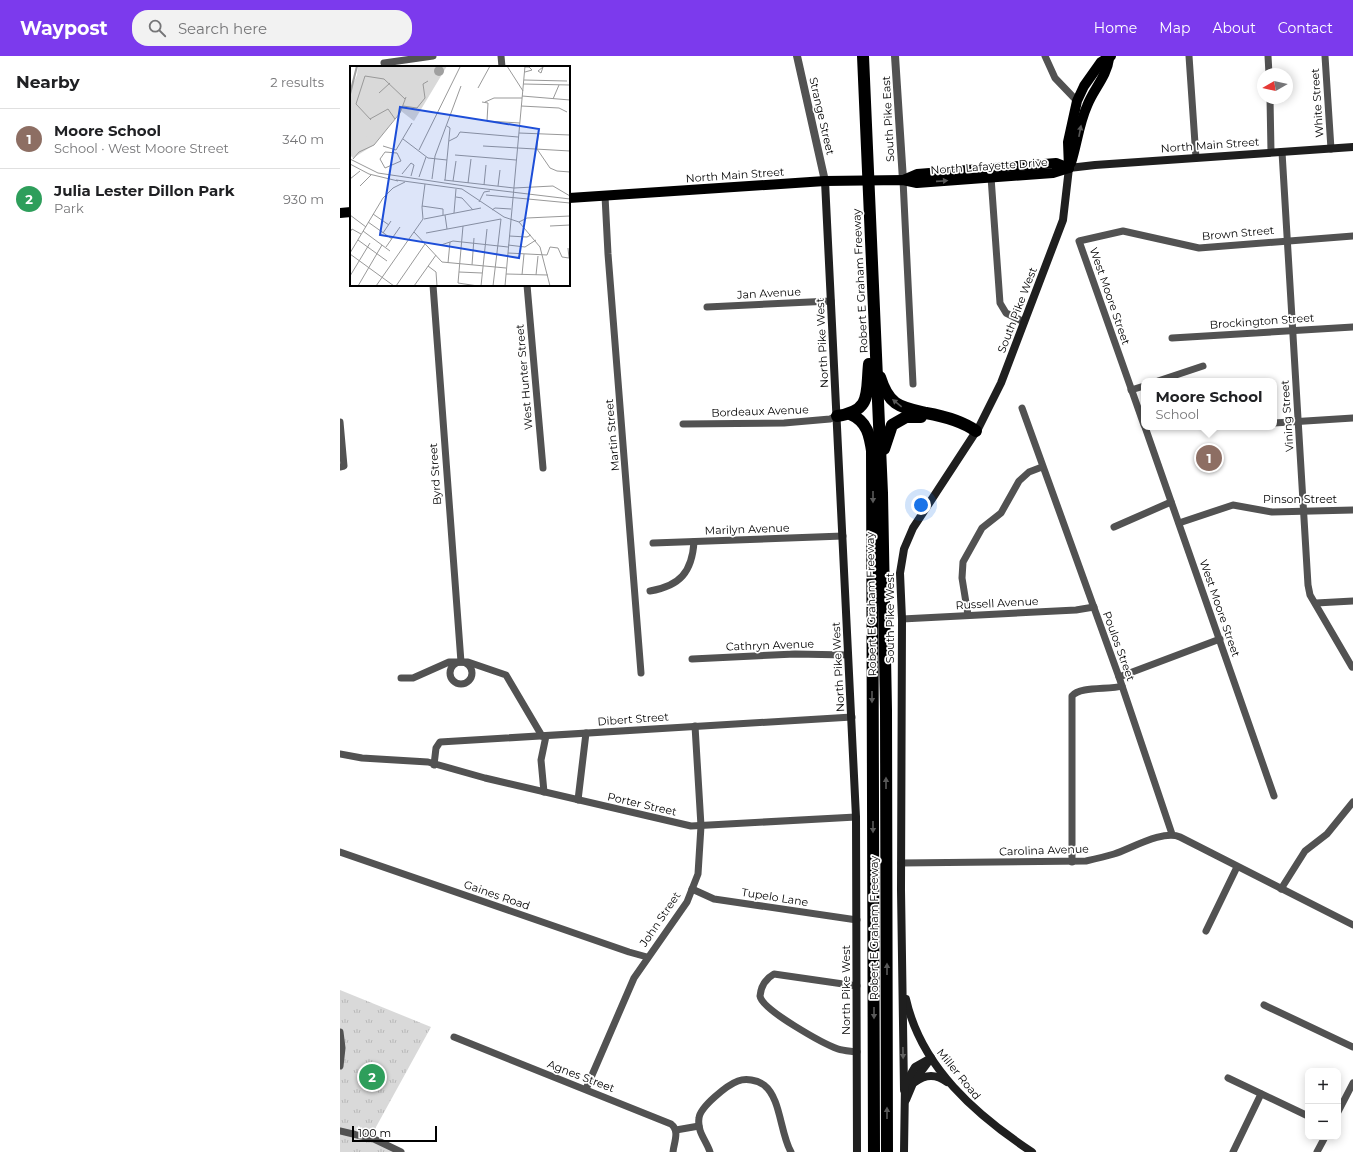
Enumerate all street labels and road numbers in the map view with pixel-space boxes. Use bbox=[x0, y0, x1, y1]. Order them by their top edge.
street label: White Street bbox=[1308, 67, 1326, 138]
street label: South Pike East bbox=[879, 75, 897, 162]
street label: Strange Street bbox=[806, 76, 838, 157]
street label: North Main Street bbox=[1160, 135, 1260, 155]
street label: North Lafayette Drive bbox=[930, 155, 1048, 177]
street label: North Main Street bbox=[685, 165, 785, 185]
street label: Robert E Graham Freeway bbox=[849, 208, 871, 354]
street label: Brown Street bbox=[1201, 223, 1275, 243]
street label: West Moore Street bbox=[1087, 245, 1133, 347]
street label: South Pike West bbox=[994, 265, 1040, 355]
street label: Jan Avenue bbox=[736, 284, 802, 302]
street label: North Pike West bbox=[813, 297, 831, 388]
street label: Brockington Street bbox=[1209, 310, 1315, 332]
street label: West Hunter Street bbox=[512, 323, 536, 431]
street label: Vining Street bbox=[1277, 379, 1296, 452]
street label: Martin Street bbox=[602, 398, 622, 472]
street label: Bordeaux Avenue bbox=[711, 402, 809, 420]
street label: Byrd Street bbox=[426, 442, 444, 505]
street label: Pinson Street bbox=[1263, 492, 1338, 506]
street label: Marilyn Avenue bbox=[704, 521, 790, 537]
street label: Robert E Graham Freeway bbox=[863, 532, 879, 676]
street label: West Moore Street bbox=[1197, 557, 1243, 659]
street label: South Pike West bbox=[883, 572, 897, 663]
street label: Russell Avenue bbox=[955, 594, 1039, 612]
street label: Poulos Street bbox=[1100, 609, 1138, 683]
street label: North Pike West bbox=[829, 621, 847, 712]
street label: Cathryn Avenue bbox=[726, 636, 815, 654]
street label: Dibert Street bbox=[597, 709, 670, 728]
street label: Porter Street bbox=[606, 789, 679, 819]
street label: Carolina Avenue bbox=[999, 841, 1089, 859]
street label: Robert E Graham Freeway bbox=[867, 856, 881, 1000]
street label: Gaines Road bbox=[462, 877, 532, 913]
street label: Tupelo Lane bbox=[741, 885, 810, 909]
street label: John Street bbox=[636, 888, 684, 950]
street label: North Pike West bbox=[839, 944, 853, 1035]
street label: Miller Road bbox=[934, 1045, 984, 1103]
street label: Agnes Street bbox=[545, 1057, 617, 1095]

